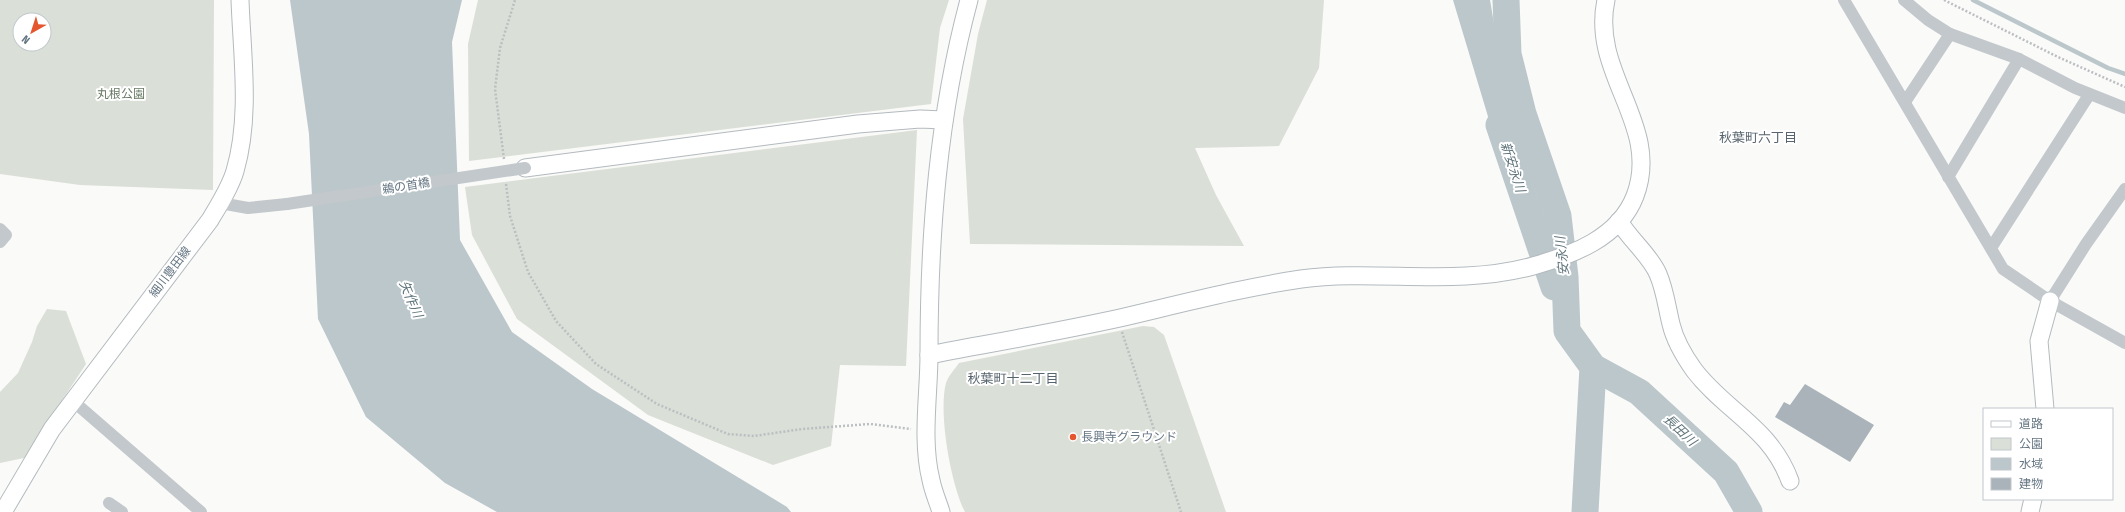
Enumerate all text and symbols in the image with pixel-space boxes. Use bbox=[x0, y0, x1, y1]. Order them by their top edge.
north arrow bbox=[12, 12, 52, 52]
text: N bbox=[19, 32, 33, 47]
park label: 丸根公園 bbox=[97, 87, 145, 101]
district label: 秋葉町六丁目 bbox=[1719, 130, 1797, 145]
water label: 新安永川 bbox=[1498, 140, 1529, 196]
street label: 鵜の首橋 bbox=[381, 175, 431, 197]
water label: 安永川 bbox=[1552, 234, 1571, 276]
street label: 細川豊田線 bbox=[146, 244, 194, 300]
water label: 矢作川 bbox=[396, 278, 426, 322]
district label: 秋葉町十二丁目 bbox=[967, 371, 1059, 386]
legend bbox=[1983, 408, 2113, 500]
water label: 長田川 bbox=[1661, 411, 1701, 450]
text: 道路 bbox=[2019, 417, 2043, 431]
place label: 長興寺グラウンド bbox=[1081, 430, 1177, 444]
marker: 長興寺グラウンド bbox=[1068, 432, 1078, 442]
text: 公園 bbox=[2019, 437, 2043, 451]
text: 水域 bbox=[2019, 457, 2043, 471]
text: 建物 bbox=[2019, 477, 2043, 491]

